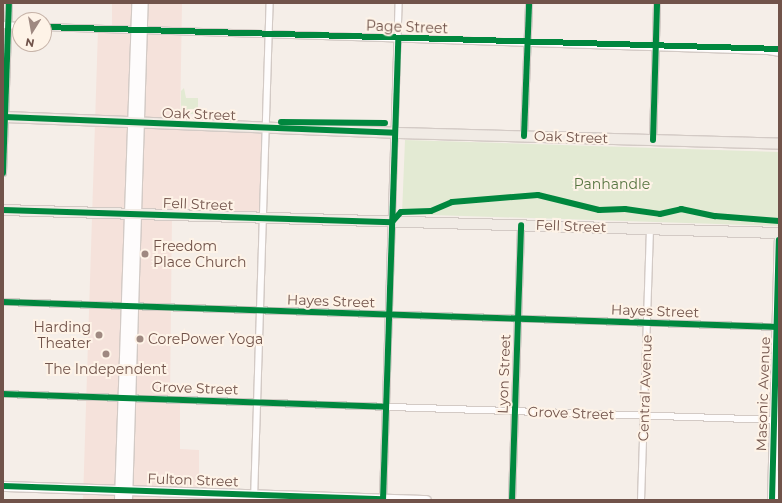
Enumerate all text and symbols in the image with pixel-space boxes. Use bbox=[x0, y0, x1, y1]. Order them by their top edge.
north arrow bbox=[12, 12, 52, 52]
street label: Page Street bbox=[366, 17, 448, 37]
text: N bbox=[24, 35, 36, 51]
street label: Oak Street bbox=[162, 104, 236, 124]
street label: Oak Street bbox=[534, 127, 608, 147]
park label: Panhandle bbox=[574, 176, 650, 192]
street label: Fell Street bbox=[162, 194, 234, 214]
street label: Fell Street bbox=[535, 216, 607, 236]
place label: Freedom Place Church bbox=[153, 238, 246, 270]
marker: Freedom Place Church bbox=[140, 249, 150, 259]
street label: Hayes Street bbox=[287, 291, 375, 311]
street label: Hayes Street bbox=[611, 301, 699, 321]
place label: Harding Theater bbox=[34, 319, 91, 352]
marker: Harding Theater bbox=[94, 330, 104, 340]
place label: CorePower Yoga bbox=[148, 331, 263, 347]
marker: CorePower Yoga bbox=[135, 334, 145, 344]
street label: Lyon Street bbox=[494, 334, 514, 414]
street label: Central Avenue bbox=[635, 334, 655, 442]
street label: Masonic Avenue bbox=[753, 336, 773, 452]
marker: The Independent bbox=[101, 349, 111, 359]
place label: The Independent bbox=[45, 361, 167, 377]
street label: Grove Street bbox=[151, 378, 239, 398]
street label: Grove Street bbox=[527, 403, 615, 423]
street label: Fulton Street bbox=[147, 470, 239, 490]

